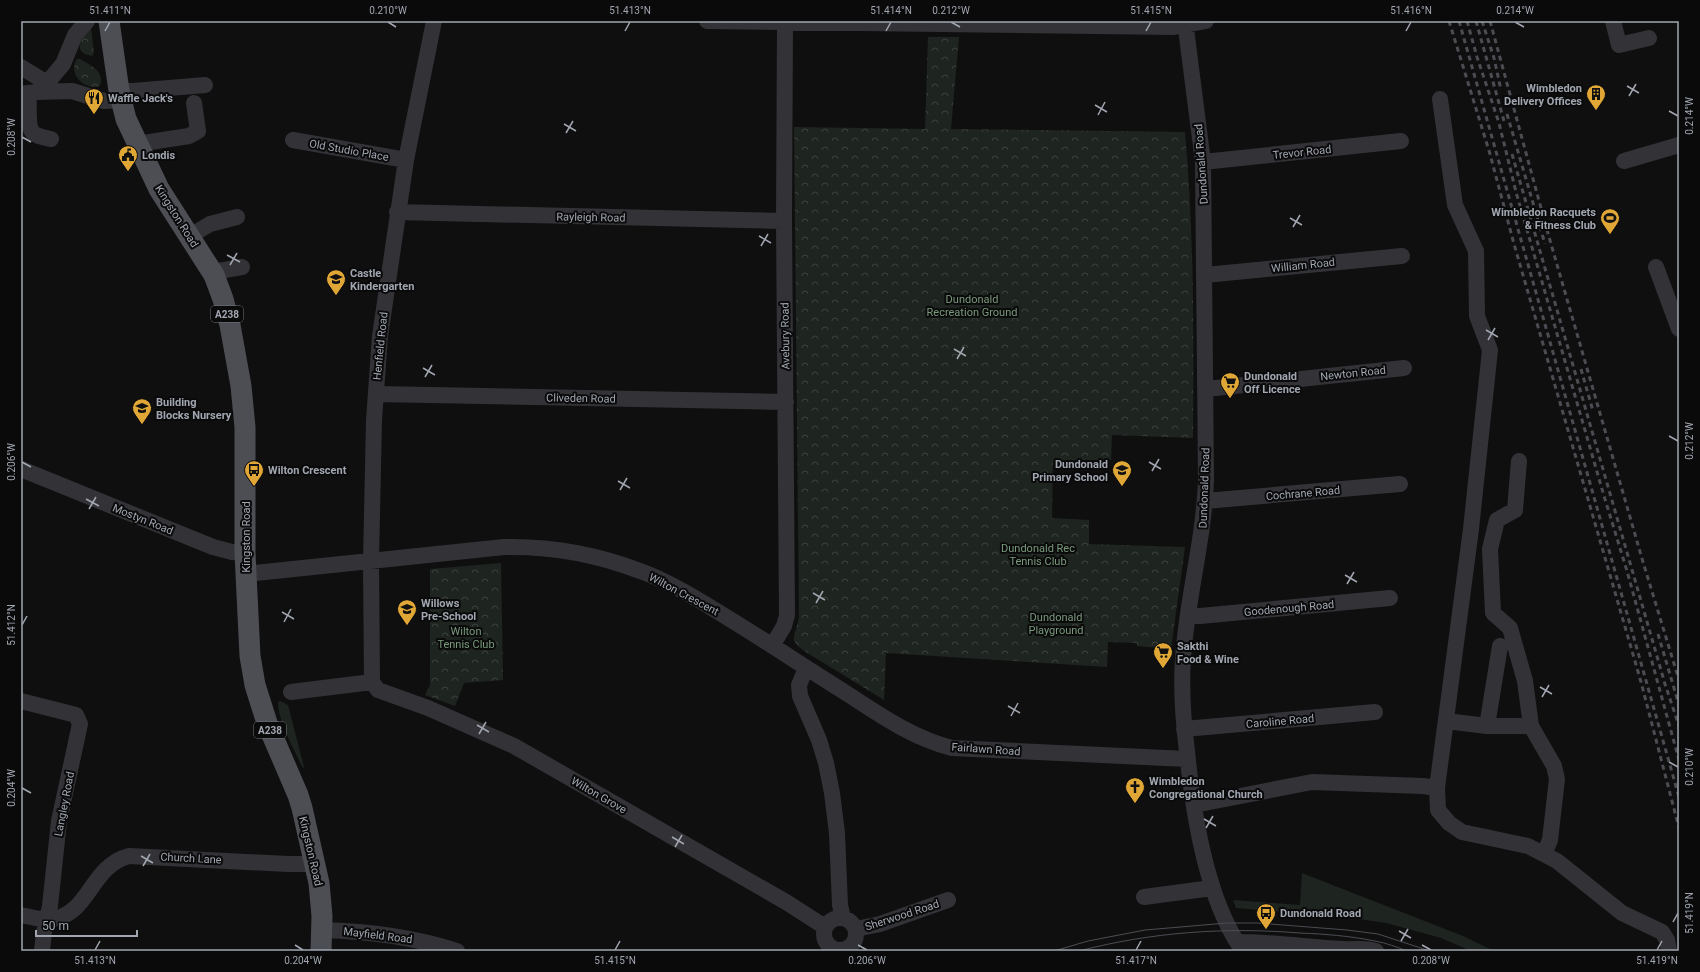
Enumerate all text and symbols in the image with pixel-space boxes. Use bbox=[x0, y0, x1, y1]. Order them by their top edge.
text: 51.411°N bbox=[89, 5, 131, 16]
text: 0.210°W bbox=[369, 5, 407, 16]
text: 51.413°N bbox=[609, 5, 651, 16]
text: 51.414°N bbox=[870, 5, 912, 16]
text: 0.212°W bbox=[932, 5, 970, 16]
text: 51.415°N bbox=[1130, 5, 1172, 16]
text: 51.416°N bbox=[1390, 5, 1432, 16]
text: 0.214°W bbox=[1496, 5, 1534, 16]
place label: Wimbledon Delivery Offices bbox=[1504, 82, 1582, 108]
building icon: Wimbledon Delivery Offices bbox=[1585, 83, 1607, 111]
restaurant icon: Waffle Jack's bbox=[83, 87, 105, 115]
place label: Waffle Jack's bbox=[108, 92, 173, 105]
text: 0.214°W bbox=[1684, 97, 1695, 135]
text: 0.208°W bbox=[6, 118, 17, 156]
street label: Dundonald Road bbox=[1192, 123, 1211, 205]
street label: Old Studio Place bbox=[308, 137, 390, 164]
street label: Trevor Road bbox=[1272, 143, 1332, 162]
public building icon: Londis bbox=[117, 144, 139, 172]
place label: Londis bbox=[142, 149, 175, 162]
street label: Kingston Road bbox=[152, 183, 201, 250]
place label: Wimbledon Racquets & Fitness Club bbox=[1491, 206, 1596, 232]
sports icon: Wimbledon Racquets & Fitness Club bbox=[1599, 207, 1621, 235]
street label: Rayleigh Road bbox=[556, 210, 626, 225]
street label: William Road bbox=[1271, 256, 1336, 275]
place label: Castle Kindergarten bbox=[350, 267, 414, 293]
school or university icon: Castle Kindergarten bbox=[325, 268, 347, 296]
park label: Dundonald Recreation Ground bbox=[927, 293, 1017, 319]
street label: Avebury Road bbox=[778, 302, 793, 370]
road number: A238 bbox=[211, 306, 243, 322]
street label: Henfield Road bbox=[370, 311, 391, 381]
street label: Newton Road bbox=[1320, 364, 1386, 383]
place label: Dundonald Off Licence bbox=[1244, 370, 1301, 396]
supermarket icon: Dundonald Off Licence bbox=[1219, 371, 1241, 399]
street label: Cliveden Road bbox=[546, 391, 616, 406]
place label: Building Blocks Nursery bbox=[156, 396, 232, 422]
school or university icon: Building Blocks Nursery bbox=[131, 397, 153, 425]
text: 0.212°W bbox=[1684, 422, 1695, 460]
text: 0.206°W bbox=[6, 443, 17, 481]
street label: Dundonald Road bbox=[1197, 447, 1212, 529]
place label: Dundonald Primary School bbox=[1032, 458, 1108, 484]
bus stop icon: Wilton Crescent bbox=[243, 459, 265, 487]
school or university icon: Dundonald Primary School bbox=[1111, 459, 1133, 487]
place label: Wilton Crescent bbox=[268, 464, 347, 477]
street label: Cochrane Road bbox=[1265, 484, 1341, 503]
street label: Mostyn Road bbox=[111, 501, 175, 538]
street label: Kingston Road bbox=[240, 501, 253, 573]
park label: Dundonald Rec Tennis Club bbox=[1001, 542, 1075, 568]
street label: Wilton Crescent bbox=[647, 571, 721, 618]
place label: Willows Pre-School bbox=[421, 597, 476, 623]
school or university icon: Willows Pre-School bbox=[396, 598, 418, 626]
street label: Goodenough Road bbox=[1243, 598, 1335, 619]
text: 51.412°N bbox=[6, 604, 17, 646]
park label: Dundonald Playground bbox=[1028, 611, 1084, 637]
park label: Wilton Tennis Club bbox=[437, 625, 495, 651]
place label: Sakthi Food & Wine bbox=[1177, 640, 1239, 666]
supermarket icon: Sakthi Food & Wine bbox=[1152, 641, 1174, 669]
street label: Caroline Road bbox=[1245, 712, 1315, 731]
road number: A238 bbox=[254, 722, 286, 738]
street label: Fairlawn Road bbox=[951, 741, 1021, 758]
text: 0.210°W bbox=[1684, 748, 1695, 786]
text: 0.204°W bbox=[6, 769, 17, 807]
street label: Langley Road bbox=[52, 771, 77, 838]
street label: Wilton Grove bbox=[569, 774, 629, 817]
place label: Wimbledon Congregational Church bbox=[1149, 775, 1263, 801]
church icon: Wimbledon Congregational Church bbox=[1124, 776, 1146, 804]
street label: Kingston Road bbox=[296, 815, 325, 887]
street label: Church Lane bbox=[160, 850, 222, 867]
text: 51.419°N bbox=[1684, 892, 1695, 934]
street label: Sherwood Road bbox=[863, 897, 941, 934]
bus stop icon: Dundonald Road bbox=[1255, 902, 1277, 930]
place label: Dundonald Road bbox=[1280, 907, 1361, 920]
scale bar bbox=[36, 912, 137, 938]
text: 50 m bbox=[42, 919, 69, 933]
street label: Mayfield Road bbox=[343, 925, 413, 946]
text: 51.413°N bbox=[74, 955, 116, 966]
text: 0.204°W bbox=[284, 955, 322, 966]
text: 51.415°N bbox=[594, 955, 636, 966]
text: 0.206°W bbox=[848, 955, 886, 966]
text: 51.417°N bbox=[1115, 955, 1157, 966]
text: 0.208°W bbox=[1412, 955, 1450, 966]
text: 51.419°N bbox=[1636, 955, 1678, 966]

